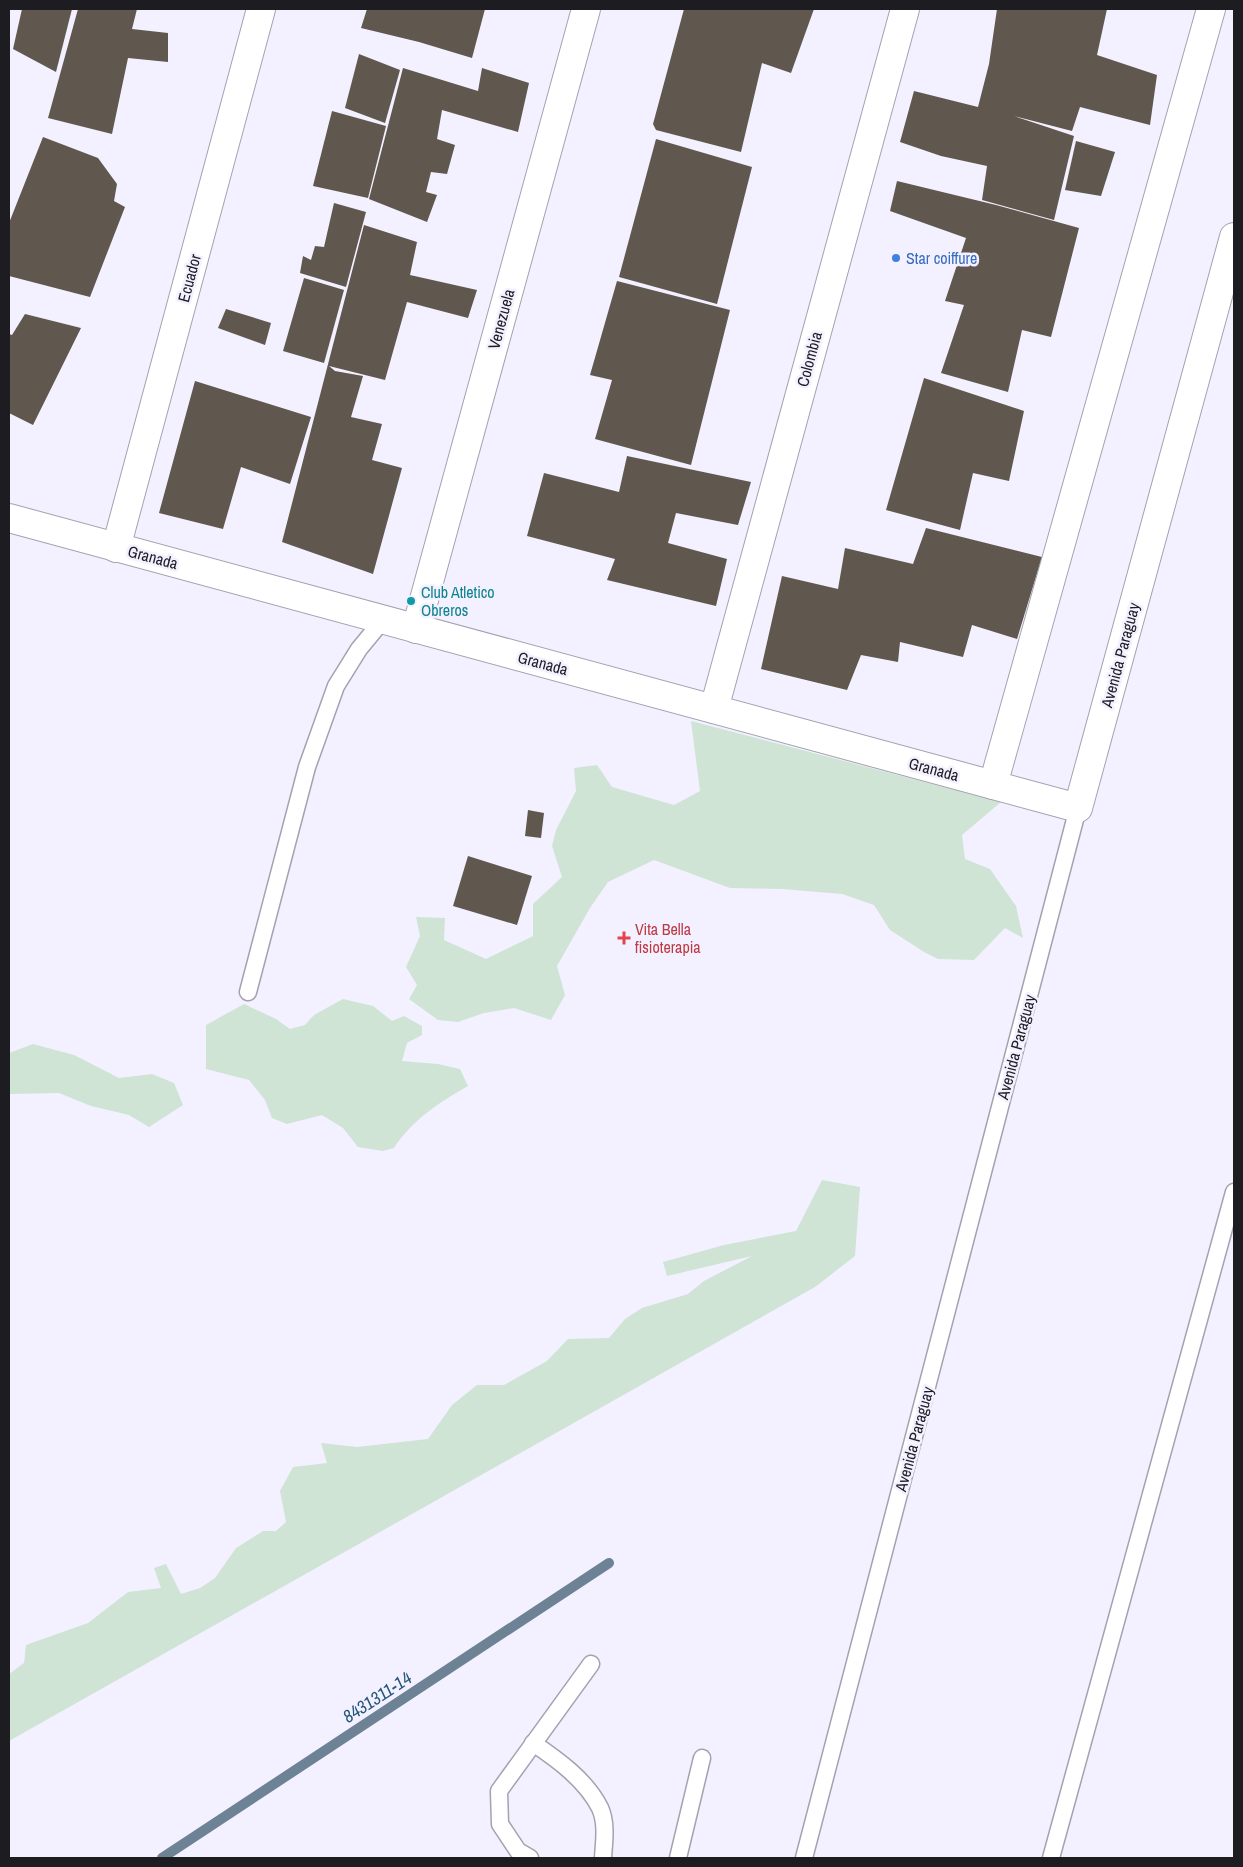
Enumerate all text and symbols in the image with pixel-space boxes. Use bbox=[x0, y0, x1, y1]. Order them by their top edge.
place label: Star coiffure bbox=[906, 247, 977, 269]
street label: Ecuador bbox=[172, 251, 206, 304]
marker: Star coiffure bbox=[890, 252, 902, 264]
street label: Venezuela bbox=[482, 286, 520, 351]
street label: Colombia bbox=[791, 328, 827, 389]
street label: Granada bbox=[125, 540, 181, 574]
place label: Club Atletico Obreros bbox=[421, 581, 495, 621]
marker: Club Atletico Obreros bbox=[405, 595, 417, 607]
street label: Avenida Paraguay bbox=[1095, 600, 1145, 711]
street label: Granada bbox=[515, 646, 571, 680]
street label: Granada bbox=[906, 752, 962, 786]
place label: Vita Bella fisioterapia bbox=[635, 918, 701, 958]
marker: Vita Bella fisioterapia bbox=[617, 931, 631, 945]
street label: Avenida Paraguay bbox=[991, 992, 1041, 1103]
street label: Avenida Paraguay bbox=[889, 1384, 939, 1495]
water label: 8431311-14 bbox=[338, 1665, 416, 1729]

